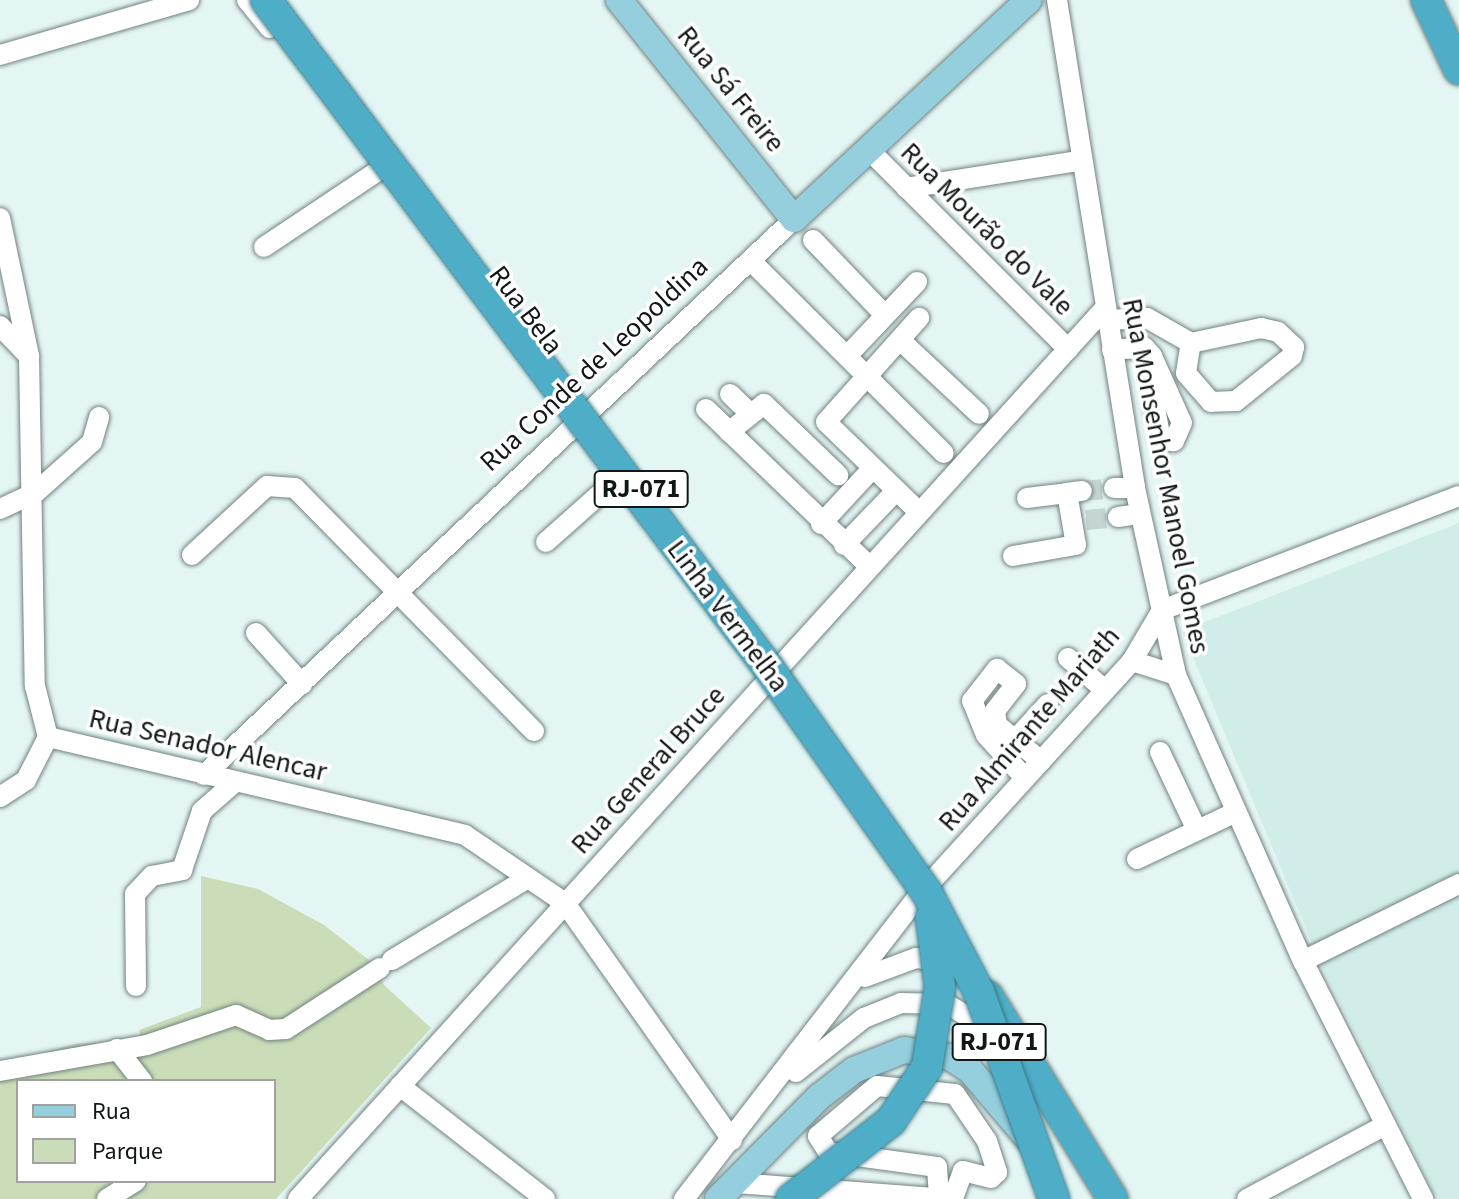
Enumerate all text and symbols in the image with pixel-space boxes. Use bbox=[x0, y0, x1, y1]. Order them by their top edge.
street label: Rua Sá Freire bbox=[670, 19, 792, 159]
street label: Rua Mourão do Vale bbox=[894, 136, 1080, 322]
street label: Rua Conde de Leopoldina bbox=[473, 250, 715, 478]
street label: Rua Bela bbox=[482, 259, 570, 361]
street label: Rua Monsenhor Manoel Gomes bbox=[1115, 295, 1217, 657]
road number: RJ-071 bbox=[593, 467, 689, 511]
street label: Linha Vermelha bbox=[660, 533, 796, 699]
street label: Rua Almirante Mariath bbox=[931, 620, 1127, 838]
street label: Rua General Bruce bbox=[564, 679, 732, 861]
street label: Rua Senador Alencar bbox=[86, 701, 330, 789]
road number: RJ-071 bbox=[951, 1020, 1047, 1064]
legend bbox=[16, 1079, 276, 1183]
text: Rua bbox=[92, 1094, 131, 1129]
text: Parque bbox=[92, 1134, 163, 1169]

